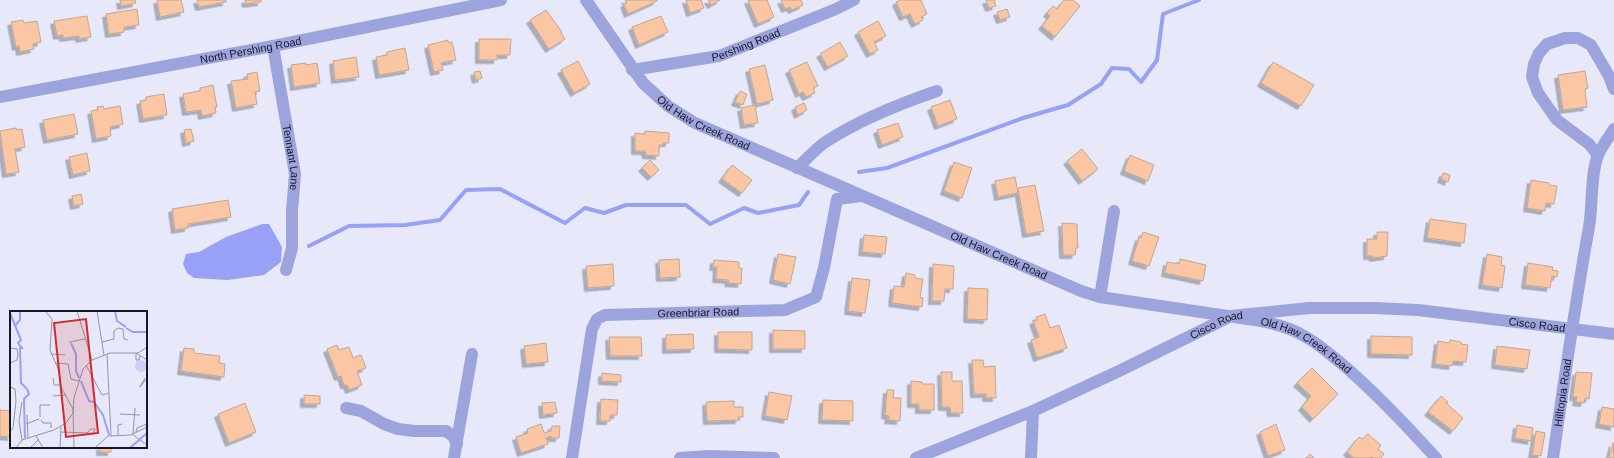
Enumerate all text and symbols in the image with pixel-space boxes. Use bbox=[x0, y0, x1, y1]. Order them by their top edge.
street label: Pershing Road bbox=[711, 26, 782, 63]
street label: North Pershing Road bbox=[199, 34, 302, 66]
street label: Old Haw Creek Road bbox=[655, 93, 752, 152]
street label: Tennant Lane bbox=[281, 123, 301, 191]
street label: Old Haw Creek Road bbox=[949, 229, 1049, 282]
street label: Greenbriar Road bbox=[657, 305, 739, 320]
street label: Cisco Road bbox=[1188, 309, 1243, 341]
inset map bbox=[10, 311, 147, 448]
street label: Old Haw Creek Road bbox=[1259, 315, 1354, 375]
street label: Cisco Road bbox=[1508, 315, 1566, 334]
street label: Hilltopia Road bbox=[1552, 358, 1573, 427]

